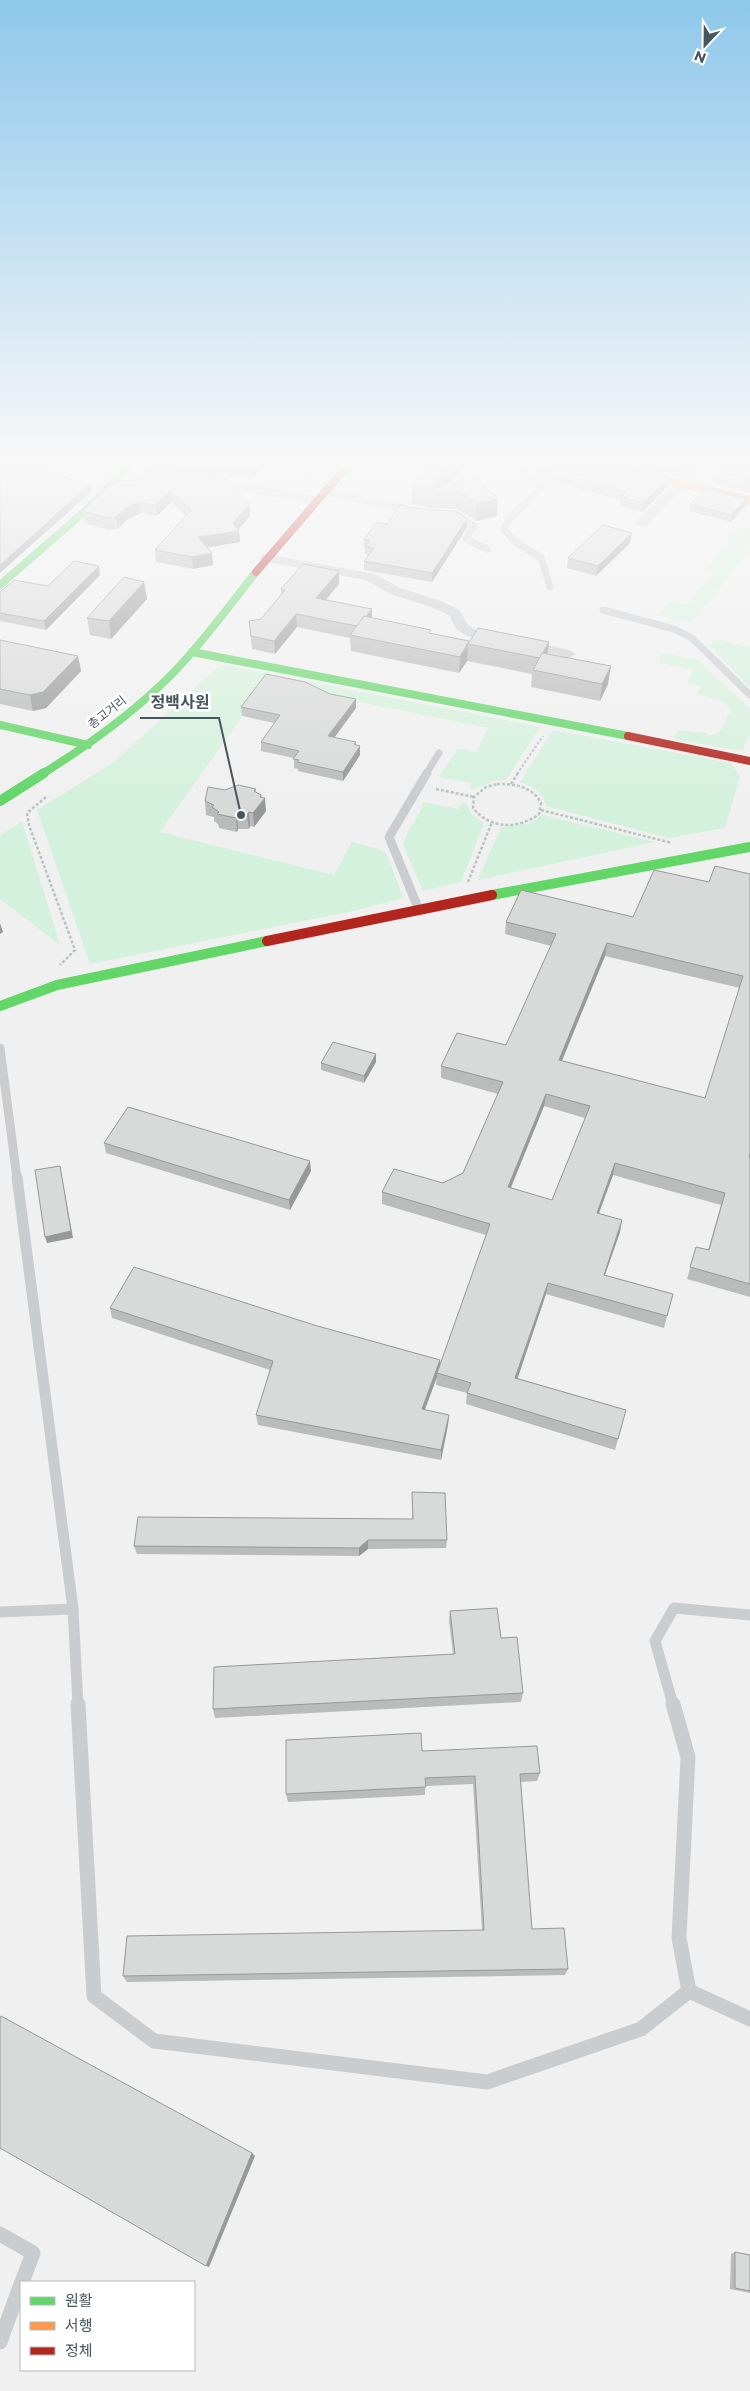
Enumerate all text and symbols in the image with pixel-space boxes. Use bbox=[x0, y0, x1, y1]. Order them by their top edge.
north arrow bbox=[680, 20, 730, 70]
text: N bbox=[692, 47, 709, 68]
callout: 정백사원 bbox=[140, 687, 219, 718]
street label: 총고거리 bbox=[85, 692, 129, 732]
text: 정백사원 bbox=[151, 693, 209, 712]
legend bbox=[20, 2281, 195, 2371]
text: 원활 bbox=[65, 2291, 93, 2310]
text: 서행 bbox=[65, 2316, 93, 2335]
text: 정체 bbox=[65, 2341, 93, 2360]

